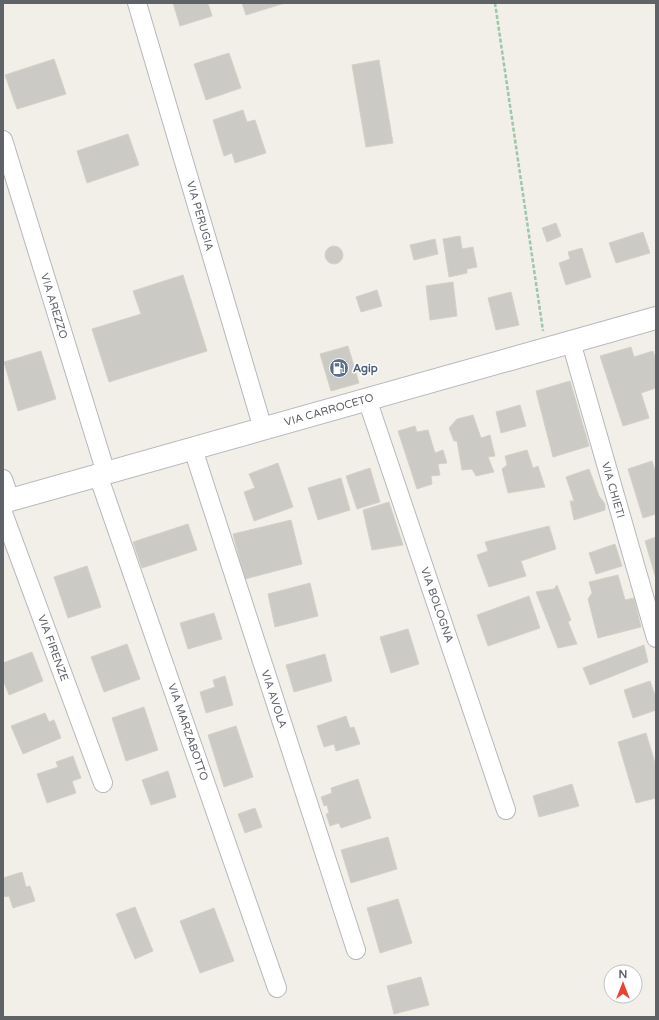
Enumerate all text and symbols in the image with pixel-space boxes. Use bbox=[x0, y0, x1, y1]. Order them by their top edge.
street label: VIA PERUGIA bbox=[184, 180, 216, 252]
street label: VIA AREZZO bbox=[38, 272, 70, 340]
fuel station icon: Agip bbox=[328, 357, 350, 379]
place label: Agip bbox=[353, 362, 378, 376]
street label: VIA CARROCETO bbox=[283, 391, 375, 429]
street label: VIA CHIETI bbox=[599, 460, 627, 520]
street label: VIA BOLOGNA bbox=[418, 566, 456, 644]
street label: VIA FIRENZE bbox=[35, 613, 71, 683]
street label: VIA AVOLA bbox=[258, 668, 290, 730]
street label: VIA MARZABOTTO bbox=[165, 682, 211, 782]
north arrow bbox=[603, 964, 643, 1004]
text: N bbox=[619, 968, 627, 981]

